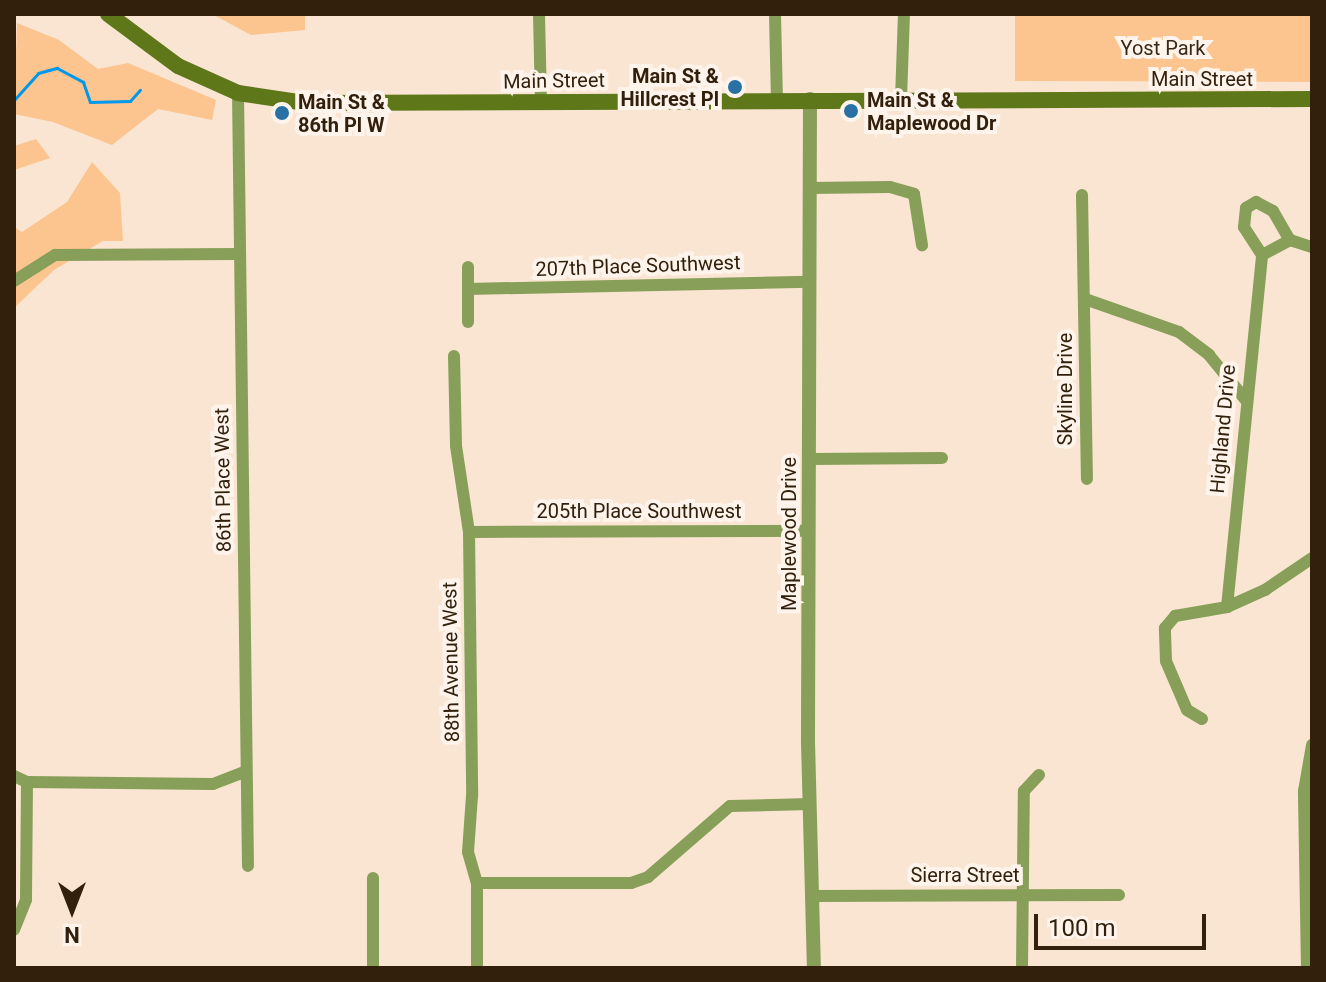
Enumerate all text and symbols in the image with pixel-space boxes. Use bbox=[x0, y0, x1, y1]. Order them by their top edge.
park label: Yost Park bbox=[1121, 36, 1205, 60]
place label: Main St & Hillcrest Pl bbox=[620, 64, 719, 111]
street label: Main Street bbox=[1151, 67, 1253, 91]
street label: Main Street bbox=[503, 68, 605, 94]
marker: Main St & Hillcrest Pl bbox=[726, 78, 744, 96]
place label: Main St & Maplewood Dr bbox=[867, 88, 996, 135]
place label: Main St & 86th Pl W bbox=[298, 90, 385, 137]
marker: Main St & Maplewood Dr bbox=[842, 102, 860, 120]
marker: Main St & 86th Pl W bbox=[273, 104, 291, 122]
street label: 207th Place Southwest bbox=[535, 250, 741, 282]
street label: Skyline Drive bbox=[1053, 333, 1077, 445]
street label: Highland Drive bbox=[1205, 364, 1241, 494]
street label: 86th Place West bbox=[210, 408, 236, 552]
street label: Maplewood Drive bbox=[777, 457, 801, 611]
street label: 205th Place Southwest bbox=[536, 499, 742, 523]
street label: 88th Avenue West bbox=[438, 582, 464, 742]
street label: Sierra Street bbox=[910, 863, 1020, 887]
north arrow bbox=[32, 870, 112, 950]
scale bar bbox=[1038, 898, 1210, 948]
text: 100 m bbox=[1048, 914, 1115, 942]
text: N bbox=[64, 922, 80, 947]

